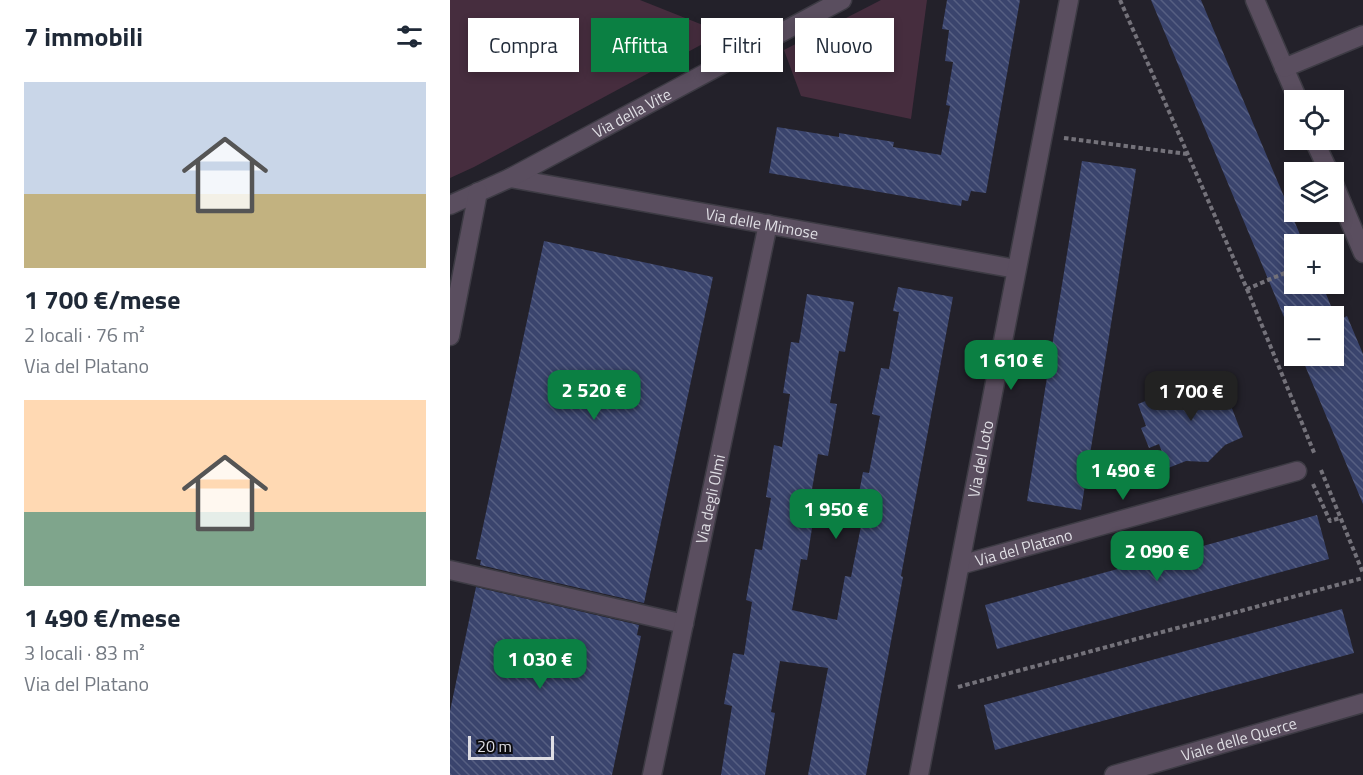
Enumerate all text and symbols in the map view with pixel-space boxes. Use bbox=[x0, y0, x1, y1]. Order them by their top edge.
text: 7 immobili bbox=[24, 17, 143, 56]
chip: Compra bbox=[468, 18, 579, 72]
chip: Affitta bbox=[591, 18, 689, 72]
chip: Filtri bbox=[701, 18, 783, 72]
chip: Nuovo bbox=[795, 18, 894, 72]
icon: filters bbox=[393, 20, 426, 53]
street label: Via della Vite bbox=[588, 82, 676, 144]
map controls bbox=[1284, 90, 1344, 366]
button: locate bbox=[1284, 90, 1344, 150]
icon: home bbox=[171, 121, 279, 229]
button: layers bbox=[1284, 162, 1344, 222]
street label: Via delle Mimose bbox=[704, 201, 820, 245]
button: + bbox=[1284, 234, 1344, 294]
text: 1 700 €/mese bbox=[24, 280, 180, 319]
button: − bbox=[1284, 306, 1344, 366]
text: 2 locali · 76 m² bbox=[24, 319, 145, 350]
pin: 1 610 € bbox=[956, 340, 1066, 391]
text: 1 610 € bbox=[979, 344, 1043, 375]
text: Via del Platano bbox=[24, 350, 149, 381]
pin: 2 520 € bbox=[539, 370, 649, 421]
pin: 1 700 € bbox=[1136, 371, 1246, 422]
text: 2 520 € bbox=[562, 374, 626, 405]
text: 1 700 € bbox=[1159, 375, 1223, 406]
street label: Via del Loto bbox=[961, 418, 999, 500]
icon: home bbox=[171, 439, 279, 547]
pin: 1 490 € bbox=[1068, 450, 1178, 501]
street label: Via degli Olmi bbox=[689, 452, 731, 546]
text: 1 490 € bbox=[1091, 454, 1155, 485]
pin: 1 950 € bbox=[781, 489, 891, 540]
text: 1 950 € bbox=[804, 493, 868, 524]
street label: Via del Platano bbox=[972, 522, 1075, 572]
pin: 2 090 € bbox=[1102, 531, 1212, 582]
text: 2 090 € bbox=[1125, 535, 1189, 566]
text: 1 490 €/mese bbox=[24, 598, 180, 637]
text: 3 locali · 83 m² bbox=[24, 637, 145, 668]
pin: 1 030 € bbox=[485, 639, 595, 690]
text: 1 030 € bbox=[508, 643, 572, 674]
text: Via del Platano bbox=[24, 668, 149, 699]
street label: Viale delle Querce bbox=[1178, 711, 1300, 767]
scale bar bbox=[468, 733, 554, 760]
text: 20 m bbox=[477, 734, 512, 758]

